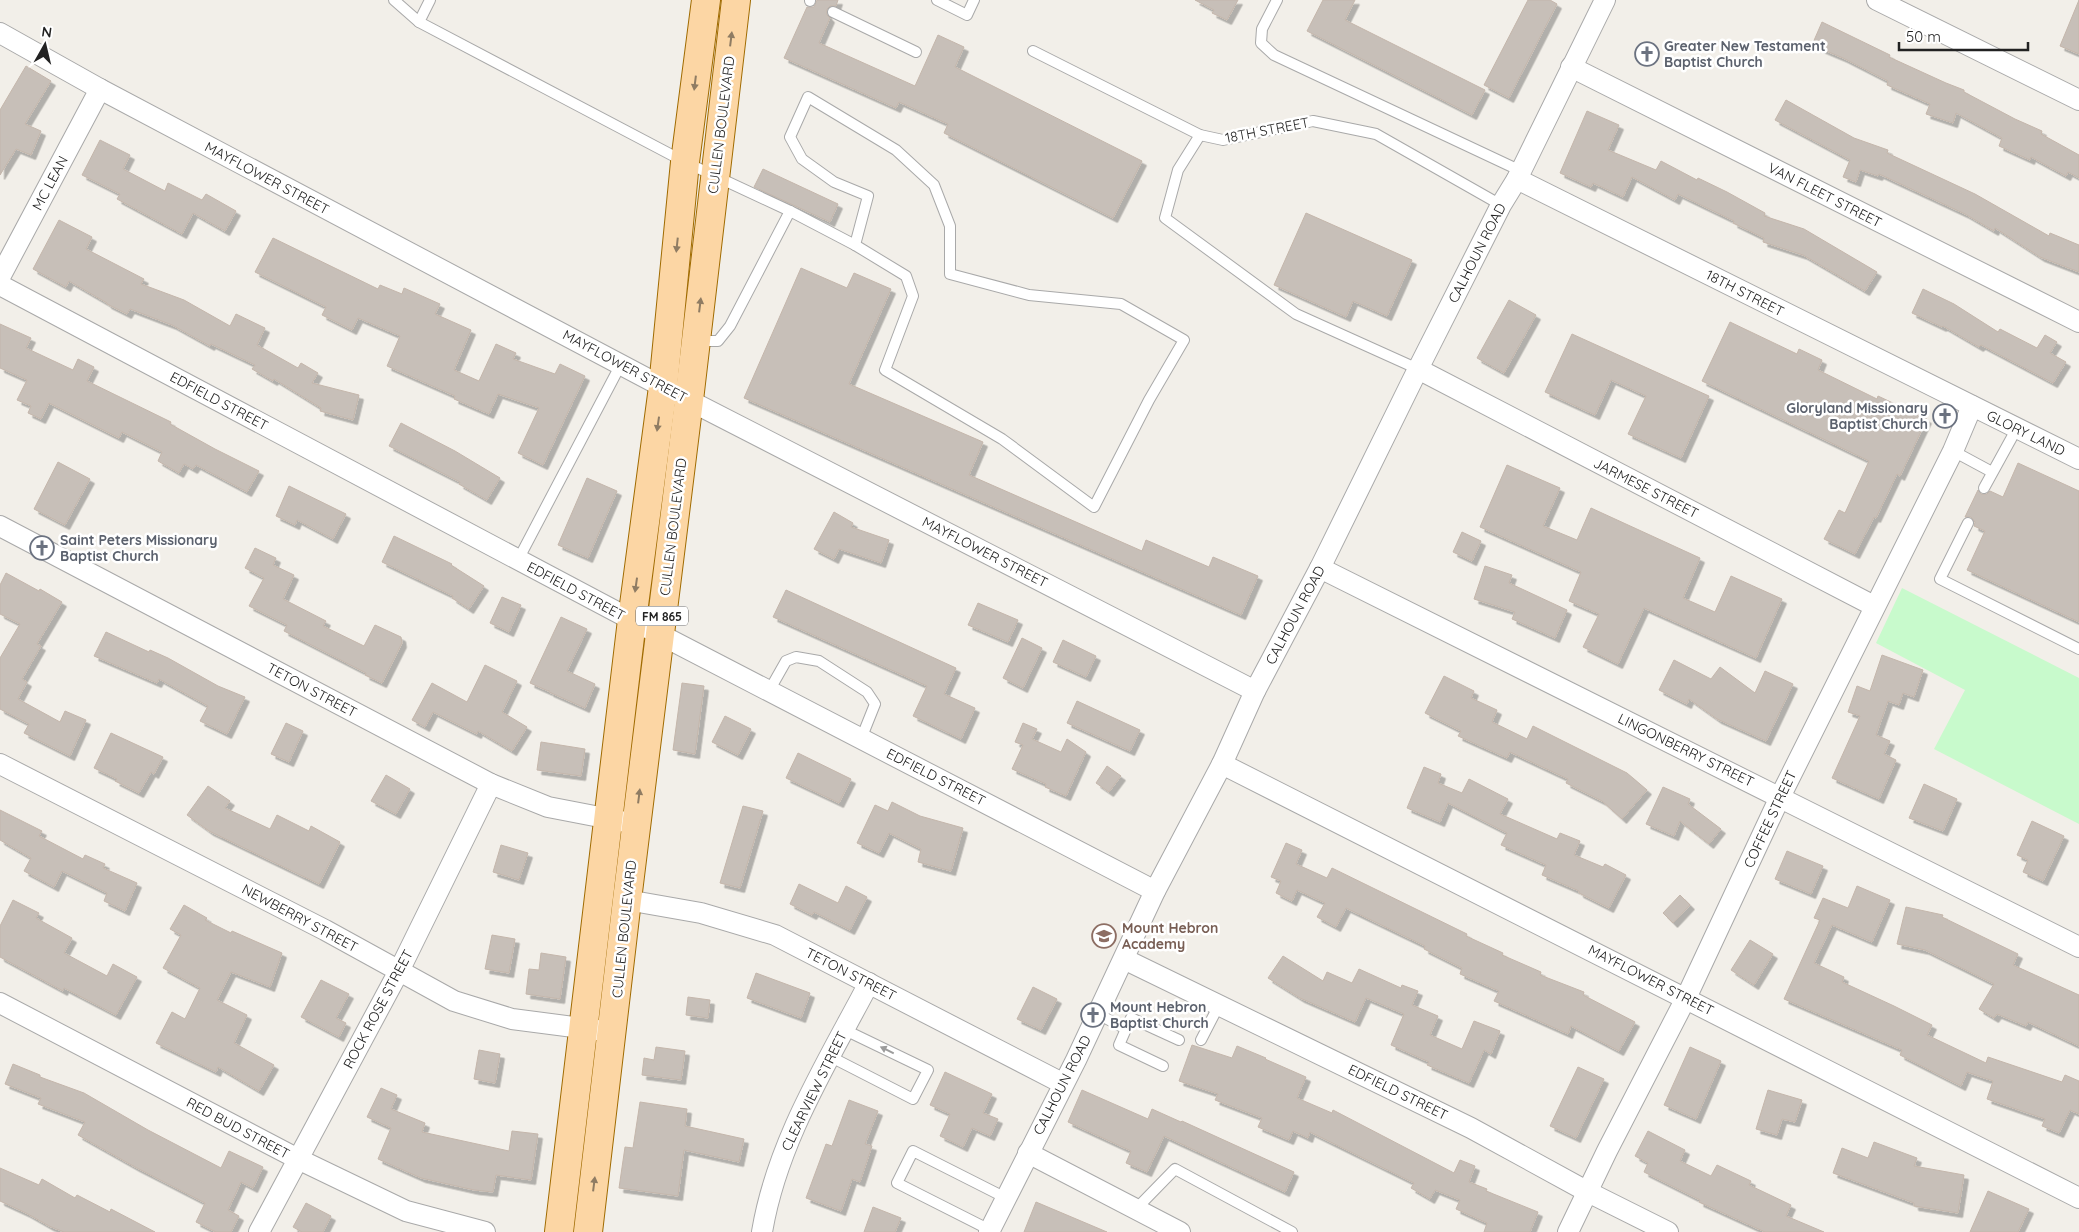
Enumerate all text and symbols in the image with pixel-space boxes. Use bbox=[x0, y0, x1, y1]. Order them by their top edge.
north arrow bbox=[20, 20, 70, 70]
scale bar bbox=[1899, 20, 2028, 52]
text: N bbox=[40, 22, 53, 42]
text: 50 m bbox=[1906, 27, 1941, 46]
one-way arrow bbox=[727, 31, 735, 47]
place label: Greater New Testament Baptist Church bbox=[1664, 37, 1826, 71]
church icon: Greater New Testament Baptist Church bbox=[1634, 41, 1660, 67]
street label: CULLEN BOULEVARD bbox=[704, 55, 738, 195]
one-way arrow bbox=[691, 75, 699, 91]
street label: 18TH STREET bbox=[1223, 113, 1311, 147]
street label: MAYFLOWER STREET bbox=[202, 138, 332, 218]
street label: MC LEAN bbox=[28, 153, 72, 213]
street label: VAN FLEET STREET bbox=[1765, 158, 1885, 232]
street label: CALHOUN ROAD bbox=[1444, 200, 1510, 306]
one-way arrow bbox=[673, 237, 681, 253]
street label: 18TH STREET bbox=[1703, 266, 1787, 320]
one-way arrow bbox=[696, 297, 704, 313]
street label: MAYFLOWER STREET bbox=[560, 326, 690, 406]
street label: EDFIELD STREET bbox=[167, 368, 271, 434]
place label: Gloryland Missionary Baptist Church bbox=[1786, 399, 1928, 433]
church icon: Gloryland Missionary Baptist Church bbox=[1932, 403, 1958, 429]
street label: GLORY LAND bbox=[1984, 406, 2068, 460]
one-way arrow bbox=[654, 416, 662, 432]
street label: JARMESE STREET bbox=[1590, 454, 1702, 522]
street label: CULLEN BOULEVARD bbox=[656, 457, 690, 597]
street label: MAYFLOWER STREET bbox=[919, 513, 1051, 591]
place label: Saint Peters Missionary Baptist Church bbox=[60, 531, 217, 565]
church icon: Saint Peters Missionary Baptist Church bbox=[29, 535, 55, 561]
street label: EDFIELD STREET bbox=[524, 558, 628, 624]
street label: CALHOUN ROAD bbox=[1261, 562, 1329, 668]
one-way arrow bbox=[632, 577, 640, 593]
road number: FM 865 bbox=[636, 606, 688, 626]
street label: TETON STREET bbox=[264, 659, 360, 721]
street label: LINGONBERRY STREET bbox=[1615, 709, 1757, 791]
street label: EDFIELD STREET bbox=[883, 744, 989, 810]
street label: COFFEE STREET bbox=[1740, 767, 1800, 871]
one-way arrow bbox=[635, 788, 643, 804]
street label: CULLEN BOULEVARD bbox=[608, 859, 640, 999]
street label: NEWBERRY STREET bbox=[239, 880, 361, 956]
place label: Mount Hebron Academy bbox=[1122, 919, 1218, 953]
school or university icon: Mount Hebron Academy bbox=[1091, 923, 1117, 949]
street label: MAYFLOWER STREET bbox=[1585, 941, 1717, 1019]
street label: TETON STREET bbox=[803, 943, 899, 1005]
street label: ROCK ROSE STREET bbox=[339, 946, 417, 1072]
place label: Mount Hebron Baptist Church bbox=[1110, 998, 1209, 1032]
church icon: Mount Hebron Baptist Church bbox=[1080, 1002, 1106, 1028]
street label: CLEARVIEW STREET bbox=[777, 1028, 851, 1154]
street label: CALHOUN ROAD bbox=[1029, 1032, 1095, 1138]
one-way arrow bbox=[879, 1046, 894, 1054]
street label: EDFIELD STREET bbox=[1345, 1060, 1451, 1124]
street label: RED BUD STREET bbox=[183, 1093, 293, 1163]
one-way arrow bbox=[590, 1175, 598, 1191]

